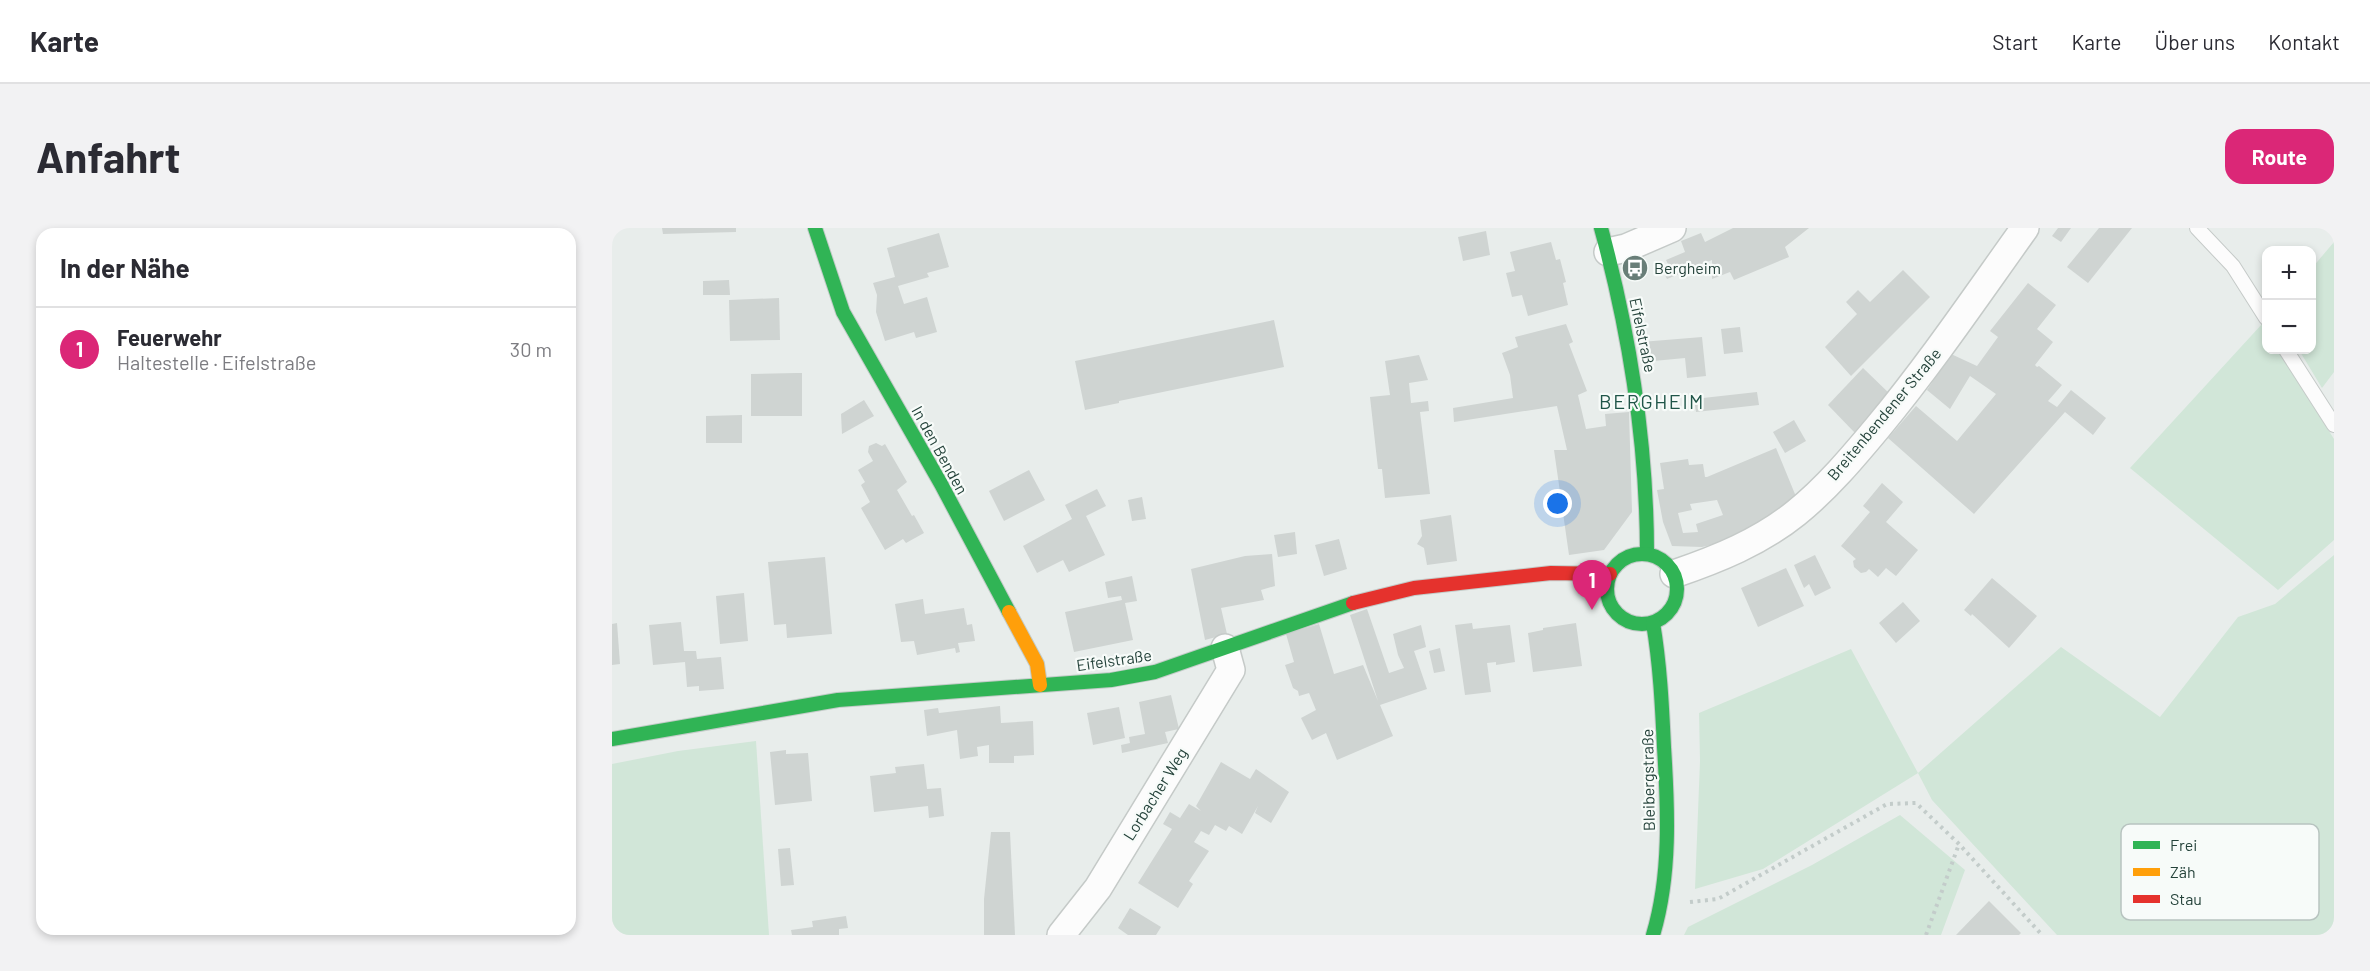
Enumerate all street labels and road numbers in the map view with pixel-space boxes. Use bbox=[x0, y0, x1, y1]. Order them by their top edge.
street label: Eifelstraße bbox=[1626, 296, 1661, 374]
street label: Breitenbendener Straße bbox=[1823, 344, 1944, 484]
street label: In den Benden bbox=[908, 402, 973, 497]
street label: Eifelstraße bbox=[1075, 645, 1153, 674]
street label: Bleibergstraße bbox=[1637, 729, 1658, 831]
street label: Lorbacher Weg bbox=[1119, 744, 1191, 843]

